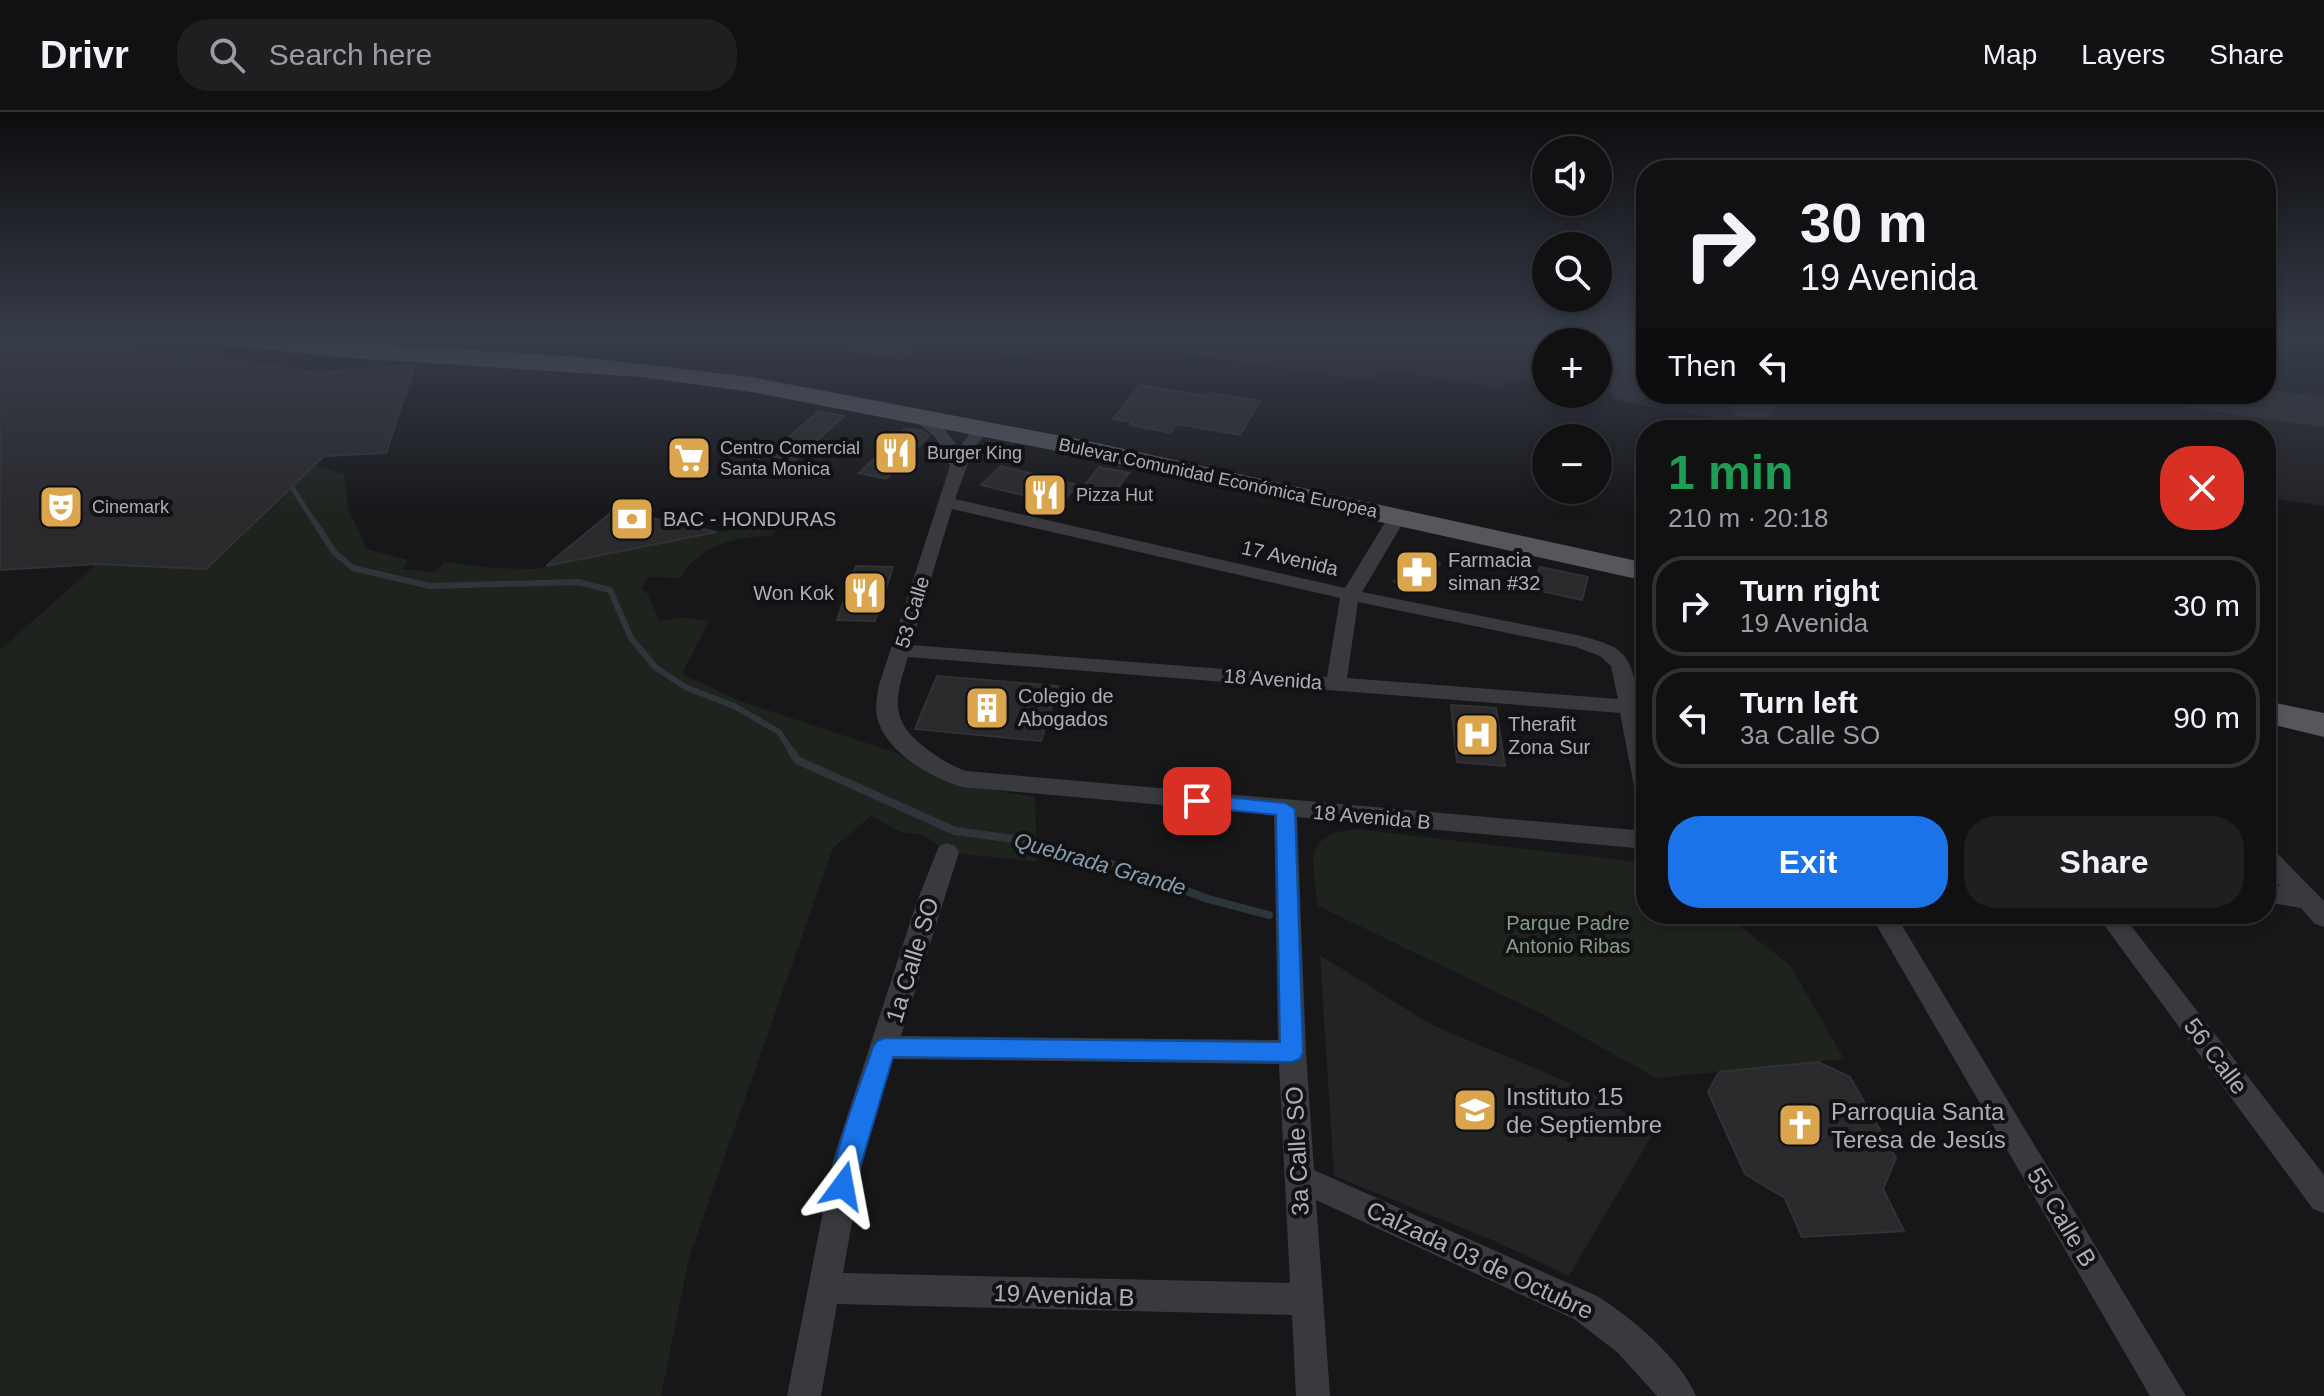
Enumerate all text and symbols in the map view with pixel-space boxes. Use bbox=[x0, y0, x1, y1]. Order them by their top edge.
search box bbox=[177, 19, 737, 91]
icon: search bbox=[205, 33, 249, 77]
text: Drivr bbox=[40, 34, 129, 76]
text: Search here bbox=[269, 38, 432, 71]
text: Map bbox=[1983, 39, 2037, 70]
text: Layers bbox=[2081, 39, 2165, 70]
text: Share bbox=[2209, 39, 2284, 70]
map controls bbox=[1532, 136, 1612, 504]
button: sound bbox=[1532, 136, 1612, 216]
text: 30 m bbox=[1800, 191, 1928, 254]
icon: right bbox=[1668, 192, 1772, 296]
button: search bbox=[1532, 232, 1612, 312]
text: 19 Avenida bbox=[1800, 257, 1978, 298]
button: + bbox=[1532, 328, 1612, 408]
icon: left bbox=[1752, 344, 1796, 388]
text: Then bbox=[1668, 349, 1736, 382]
button: − bbox=[1532, 424, 1612, 504]
restaurant icon: Burger King bbox=[872, 429, 920, 477]
supermarket icon: Centro Comercial Santa Monica bbox=[665, 434, 713, 482]
street label: Bulevar Comunidad Económica Europea bbox=[1057, 434, 1380, 522]
place label: Centro Comercial Santa Monica bbox=[720, 438, 860, 479]
place label: Burger King bbox=[927, 443, 1022, 463]
text: 1 min bbox=[1668, 446, 1793, 499]
button: close bbox=[2160, 446, 2244, 530]
restaurant icon: Pizza Hut bbox=[1021, 471, 1069, 519]
theatre icon: Cinemark bbox=[37, 483, 85, 531]
place label: Pizza Hut bbox=[1076, 485, 1153, 505]
bank icon: BAC - HONDURAS bbox=[608, 495, 656, 543]
place label: Cinemark bbox=[92, 497, 170, 517]
text: 210 m · 20:18 bbox=[1668, 503, 1828, 533]
place label: BAC - HONDURAS bbox=[663, 508, 836, 530]
street label: 17 Avenida bbox=[1239, 536, 1341, 580]
pharmacy icon: Farmacia siman #32 bbox=[1393, 548, 1441, 596]
place label: Farmacia siman #32 bbox=[1448, 549, 1540, 594]
restaurant icon: Won Kok bbox=[841, 569, 889, 617]
street label: 53 Calle bbox=[891, 574, 933, 650]
text: Turn right bbox=[1740, 574, 1879, 607]
place label: Won Kok bbox=[753, 582, 835, 604]
icon: right bbox=[1672, 584, 1716, 628]
text: 30 m bbox=[2173, 589, 2240, 622]
text: 19 Avenida bbox=[1740, 608, 1868, 638]
street label: 18 Avenida bbox=[1223, 665, 1324, 693]
building icon: Colegio de Abogados bbox=[963, 684, 1011, 732]
place label: Colegio de Abogados bbox=[1018, 685, 1114, 730]
text: Turn left bbox=[1740, 686, 1858, 719]
icon: left bbox=[1672, 696, 1716, 740]
text: 90 m bbox=[2173, 701, 2240, 734]
hospital icon: Therafit Zona Sur bbox=[1453, 711, 1501, 759]
place label: Therafit Zona Sur bbox=[1508, 713, 1591, 758]
text: 3a Calle SO bbox=[1740, 720, 1880, 750]
pin bbox=[1163, 767, 1231, 835]
icon: arrive bbox=[1175, 779, 1219, 823]
street label: 18 Avenida B bbox=[1313, 801, 1431, 833]
button: Exit bbox=[1668, 816, 1948, 908]
button: Share bbox=[1964, 816, 2244, 908]
water label: Quebrada Grande bbox=[1011, 828, 1189, 900]
street label: 1a Calle SO bbox=[880, 894, 944, 1026]
park label: Parque Padre Antonio Ribas bbox=[1506, 912, 1630, 957]
street label: 56 Calle bbox=[2179, 1013, 2253, 1099]
place label: Instituto 15 de Septiembre bbox=[1506, 1083, 1662, 1138]
street label: 3a Calle SO bbox=[1280, 1086, 1314, 1216]
school or university icon: Instituto 15 de Septiembre bbox=[1451, 1086, 1499, 1134]
place label: Parroquia Santa Teresa de Jesús bbox=[1831, 1098, 2006, 1153]
church icon: Parroquia Santa Teresa de Jesús bbox=[1776, 1101, 1824, 1149]
position arrow bbox=[801, 1144, 885, 1228]
street label: 55 Calle B bbox=[2022, 1163, 2102, 1271]
street label: Calzada 03 de Octubre bbox=[1362, 1196, 1598, 1324]
street label: 19 Avenida B bbox=[993, 1279, 1135, 1311]

